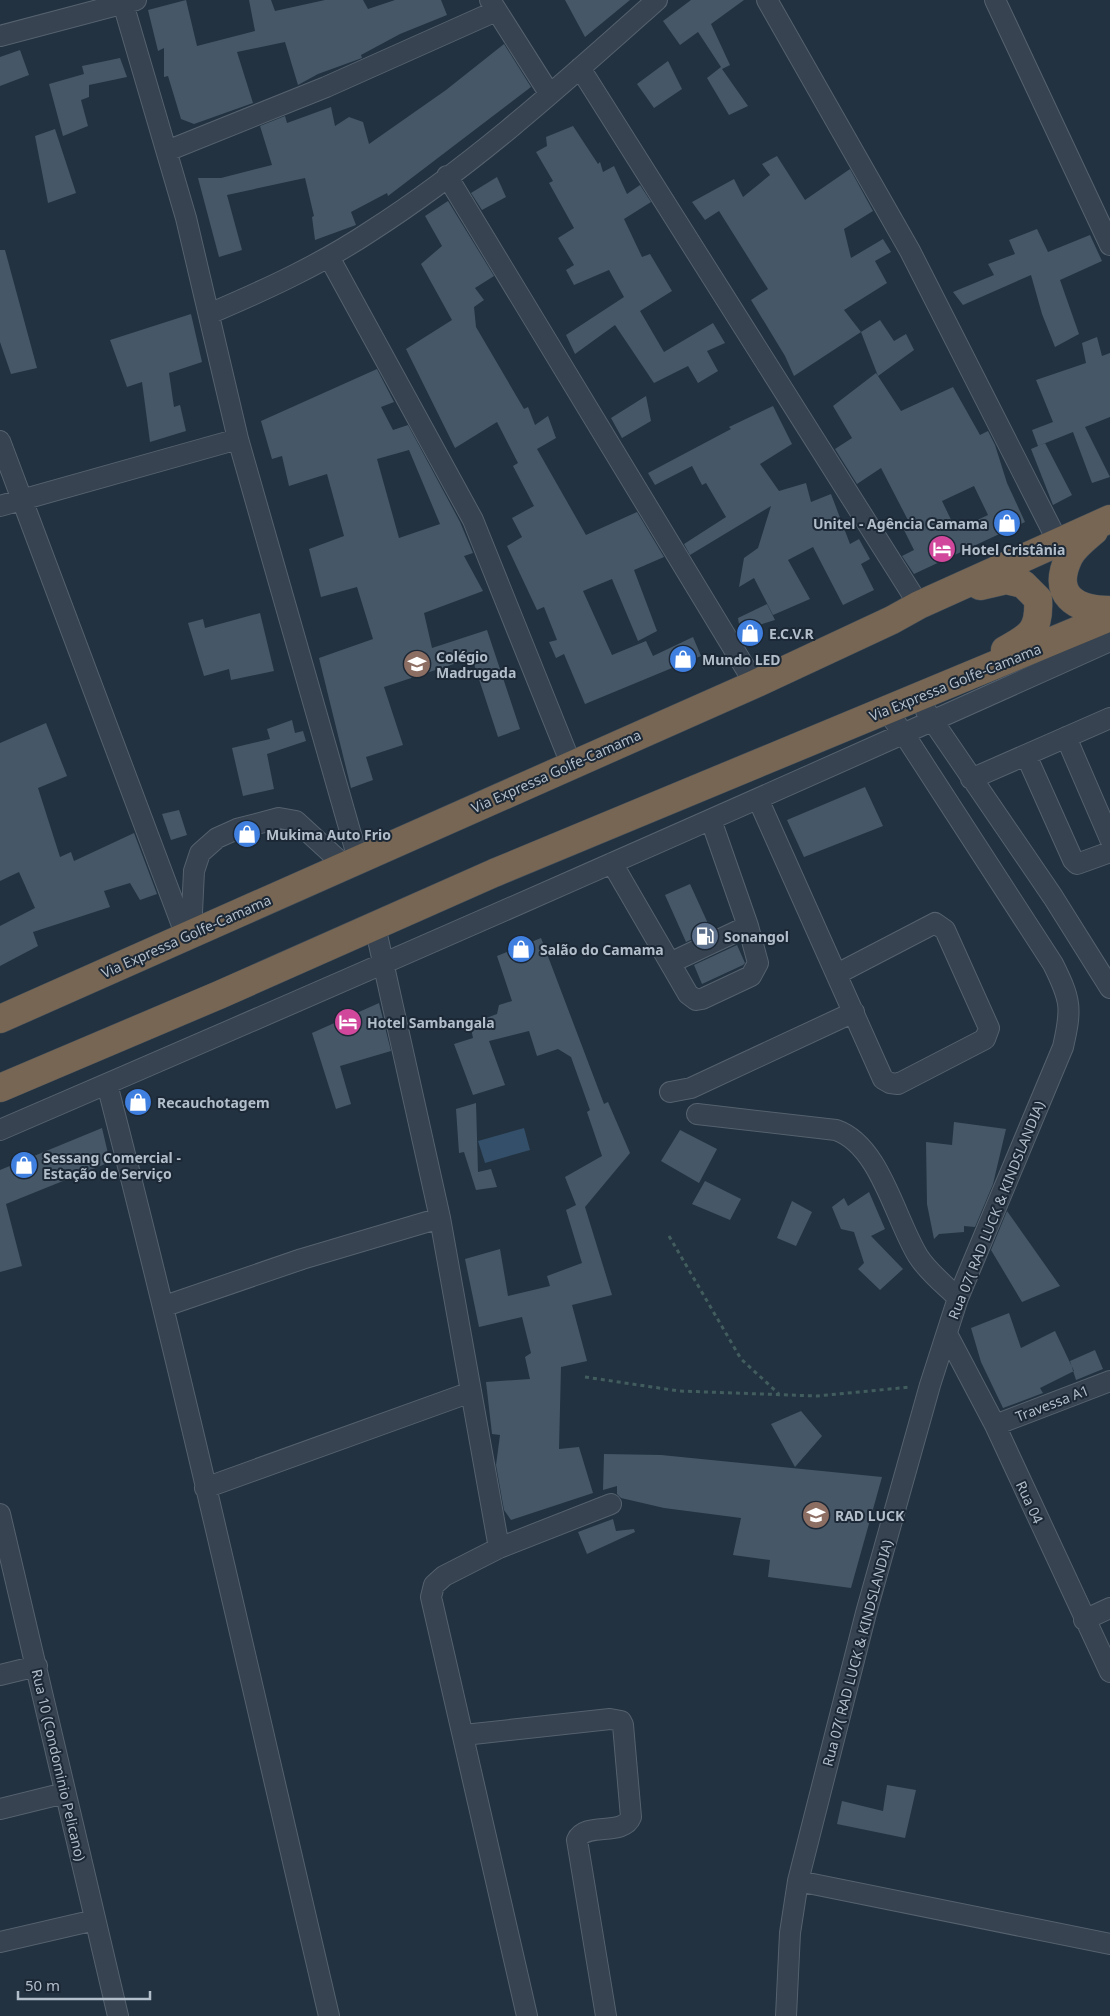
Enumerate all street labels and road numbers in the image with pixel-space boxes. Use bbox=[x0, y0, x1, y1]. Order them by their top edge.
street label: Via Expressa Golfe-Camama bbox=[866, 639, 1044, 725]
street label: Via Expressa Golfe-Camama bbox=[468, 725, 644, 817]
street label: Via Expressa Golfe-Camama bbox=[98, 890, 274, 982]
street label: Rua 07( RAD LUCK & KINDSLANDIA) bbox=[943, 1098, 1049, 1322]
street label: Travessa A1 bbox=[1013, 1380, 1091, 1426]
street label: Rua 04 bbox=[1012, 1478, 1048, 1526]
street label: Rua 07( RAD LUCK & KINDSLANDIA) bbox=[818, 1538, 896, 1768]
street label: Rua 10 (Condominio Pelicano) bbox=[28, 1667, 90, 1863]

